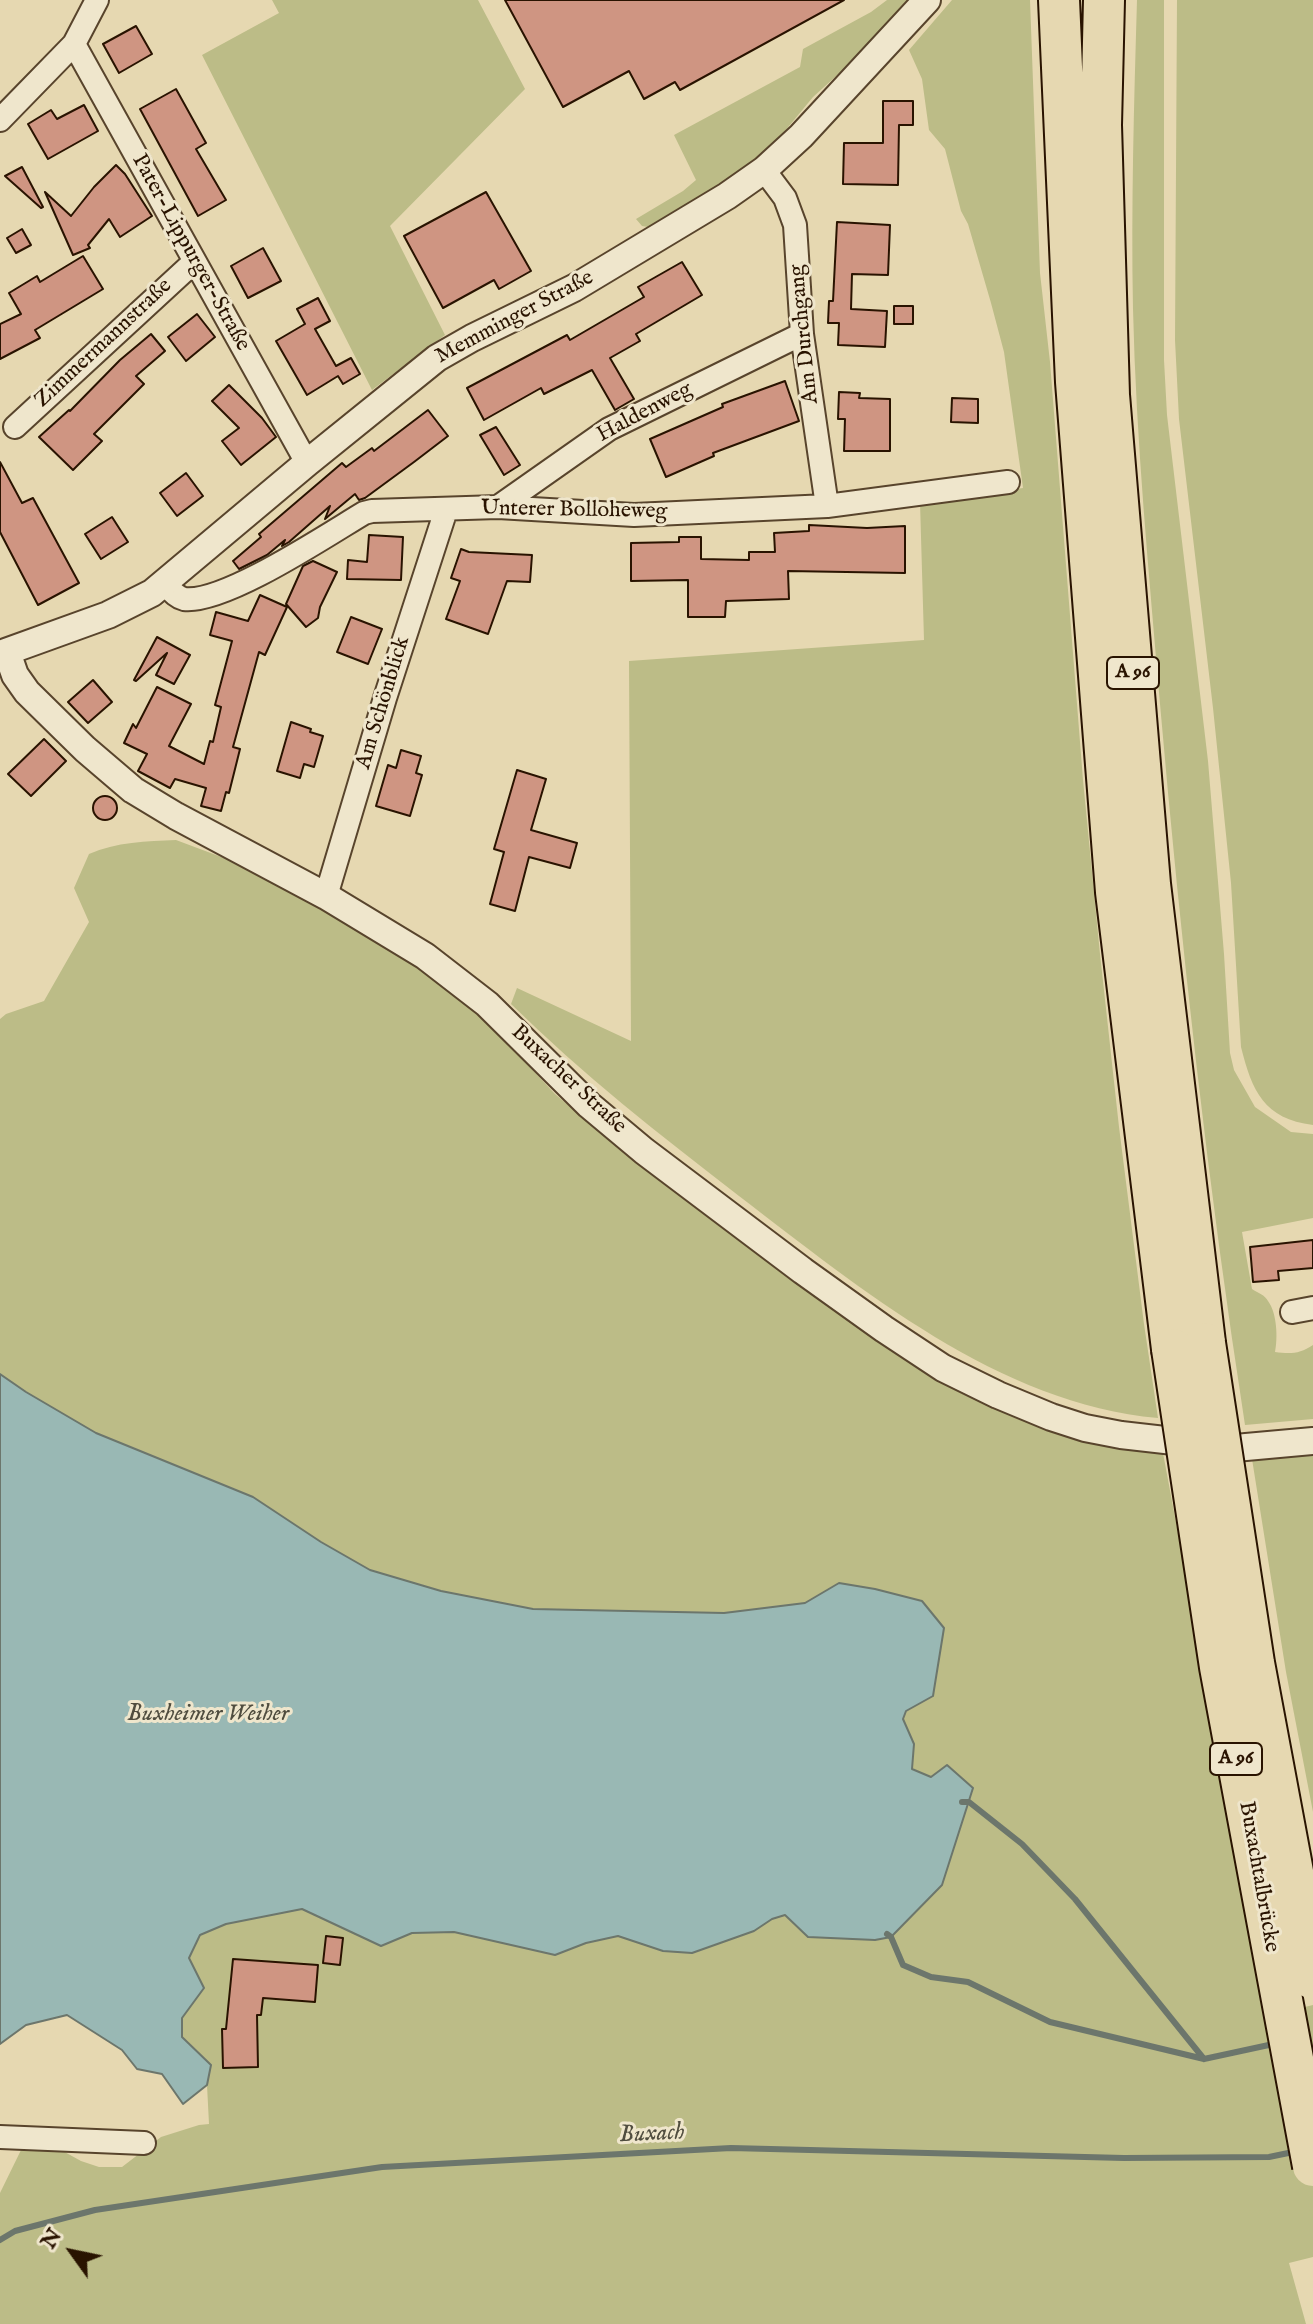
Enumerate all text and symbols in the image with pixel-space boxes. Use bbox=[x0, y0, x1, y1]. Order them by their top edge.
street label: Pater-Lippurger-Straße bbox=[125, 150, 255, 356]
street label: Am Durchgang bbox=[785, 263, 825, 405]
street label: Memminger Straße bbox=[432, 265, 598, 371]
street label: Zimmermannstraße bbox=[30, 274, 178, 414]
street label: Haldenweg bbox=[593, 377, 697, 449]
street label: Unterer Bolloheweg bbox=[480, 496, 668, 526]
street label: Am Schönblick bbox=[351, 634, 417, 772]
road number: A 96 bbox=[1107, 657, 1159, 689]
street label: Buxacher Straße bbox=[505, 1020, 631, 1140]
water label: Buxheimer Weiher bbox=[127, 1701, 289, 1729]
road number: A 96 bbox=[1210, 1743, 1262, 1775]
street label: Buxachtalbrücke bbox=[1232, 1800, 1284, 1954]
water label: Buxach bbox=[619, 2119, 685, 2151]
north arrow bbox=[32, 2212, 112, 2292]
text: N bbox=[35, 2223, 69, 2255]

